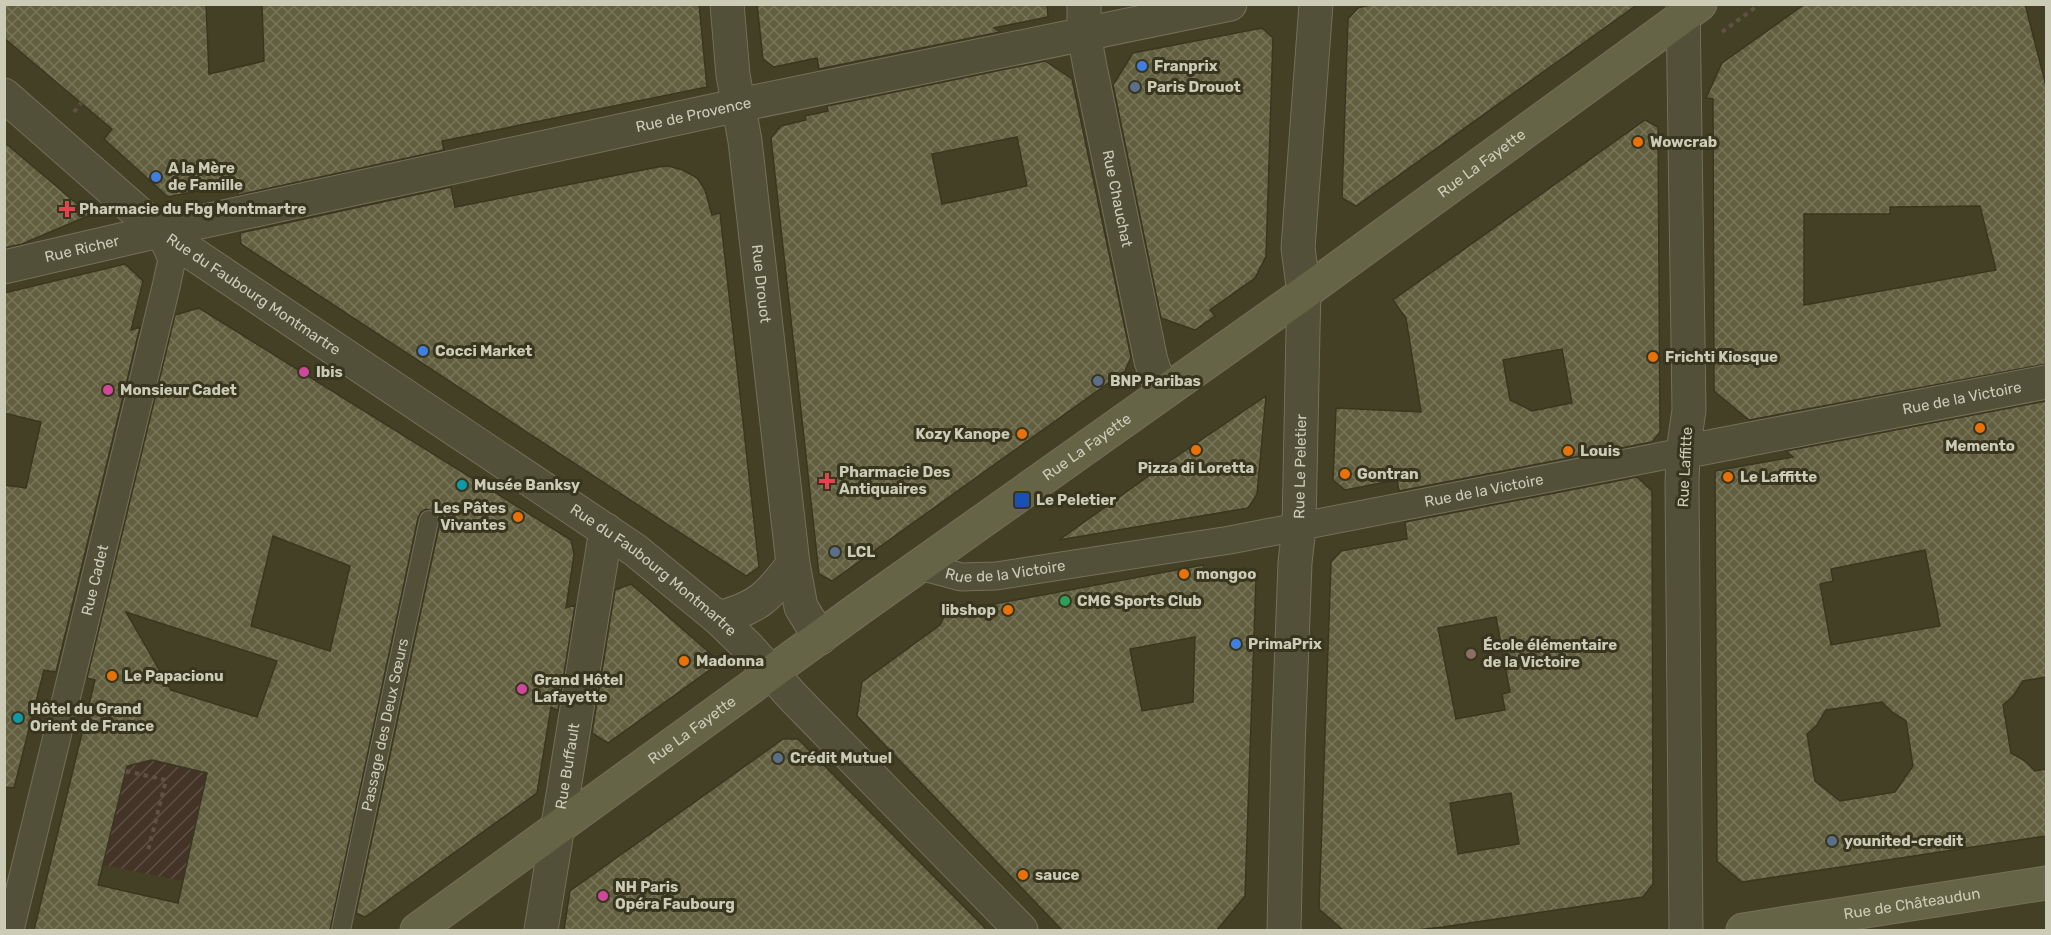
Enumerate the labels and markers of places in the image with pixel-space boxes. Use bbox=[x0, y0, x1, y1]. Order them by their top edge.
place label: Franprix bbox=[1154, 57, 1218, 75]
marker: Franprix bbox=[1135, 59, 1149, 73]
place label: Paris Drouot bbox=[1147, 78, 1241, 96]
marker: Paris Drouot bbox=[1128, 80, 1142, 94]
place label: Wowcrab bbox=[1650, 133, 1717, 151]
marker: Wowcrab bbox=[1631, 135, 1645, 149]
place label: A la Mère de Famille bbox=[168, 159, 243, 194]
marker: A la Mère de Famille bbox=[149, 170, 163, 184]
place label: Pharmacie du Fbg Montmartre bbox=[79, 200, 306, 218]
marker: Pharmacie du Fbg Montmartre bbox=[60, 202, 74, 216]
place label: Cocci Market bbox=[435, 342, 532, 360]
marker: Cocci Market bbox=[416, 344, 430, 358]
place label: Frichti Kiosque bbox=[1665, 348, 1778, 366]
marker: Frichti Kiosque bbox=[1646, 350, 1660, 364]
place label: Ibis bbox=[316, 363, 343, 381]
marker: Ibis bbox=[297, 365, 311, 379]
place label: BNP Paribas bbox=[1110, 372, 1201, 390]
marker: BNP Paribas bbox=[1091, 374, 1105, 388]
place label: Monsieur Cadet bbox=[120, 381, 237, 399]
marker: Monsieur Cadet bbox=[101, 383, 115, 397]
marker: Memento bbox=[1973, 421, 1987, 435]
place label: Kozy Kanope bbox=[916, 425, 1010, 443]
marker: Kozy Kanope bbox=[1015, 427, 1029, 441]
place label: Memento bbox=[1945, 437, 2015, 455]
place label: Louis bbox=[1580, 442, 1620, 460]
marker: Pizza di Loretta bbox=[1189, 443, 1203, 457]
marker: Louis bbox=[1561, 444, 1575, 458]
place label: Pizza di Loretta bbox=[1138, 459, 1254, 477]
place label: Pharmacie Des Antiquaires bbox=[839, 463, 950, 498]
place label: Gontran bbox=[1357, 465, 1419, 483]
marker: Gontran bbox=[1338, 467, 1352, 481]
place label: Le Laffitte bbox=[1740, 468, 1817, 486]
marker: Le Laffitte bbox=[1721, 470, 1735, 484]
marker: Pharmacie Des Antiquaires bbox=[820, 474, 834, 488]
place label: Musée Banksy bbox=[474, 476, 580, 494]
marker: Musée Banksy bbox=[455, 478, 469, 492]
marker: Le Peletier bbox=[1013, 491, 1031, 509]
place label: Le Peletier bbox=[1036, 491, 1116, 509]
place label: Les Pâtes Vivantes bbox=[434, 499, 506, 534]
marker: Les Pâtes Vivantes bbox=[511, 510, 525, 524]
place label: LCL bbox=[847, 543, 875, 561]
marker: LCL bbox=[828, 545, 842, 559]
place label: mongoo bbox=[1196, 565, 1256, 583]
marker: mongoo bbox=[1177, 567, 1191, 581]
place label: CMG Sports Club bbox=[1077, 592, 1202, 610]
marker: CMG Sports Club bbox=[1058, 594, 1072, 608]
place label: libshop bbox=[941, 601, 996, 619]
marker: libshop bbox=[1001, 603, 1015, 617]
place label: PrimaPrix bbox=[1248, 635, 1322, 653]
place label: École élémentaire de la Victoire bbox=[1483, 636, 1617, 671]
marker: PrimaPrix bbox=[1229, 637, 1243, 651]
marker: École élémentaire de la Victoire bbox=[1464, 647, 1478, 661]
place label: Madonna bbox=[696, 652, 764, 670]
marker: Madonna bbox=[677, 654, 691, 668]
place label: Le Papacionu bbox=[124, 667, 224, 685]
marker: Le Papacionu bbox=[105, 669, 119, 683]
place label: Grand Hôtel Lafayette bbox=[534, 671, 623, 706]
marker: Grand Hôtel Lafayette bbox=[515, 682, 529, 696]
place label: Hôtel du Grand Orient de France bbox=[30, 700, 154, 735]
marker: Hôtel du Grand Orient de France bbox=[11, 711, 25, 725]
place label: Crédit Mutuel bbox=[790, 749, 892, 767]
marker: Crédit Mutuel bbox=[771, 751, 785, 765]
place label: younited-credit bbox=[1844, 832, 1963, 850]
marker: younited-credit bbox=[1825, 834, 1839, 848]
place label: sauce bbox=[1035, 866, 1080, 884]
marker: sauce bbox=[1016, 868, 1030, 882]
place label: NH Paris Opéra Faubourg bbox=[615, 878, 735, 913]
marker: NH Paris Opéra Faubourg bbox=[596, 889, 610, 903]

